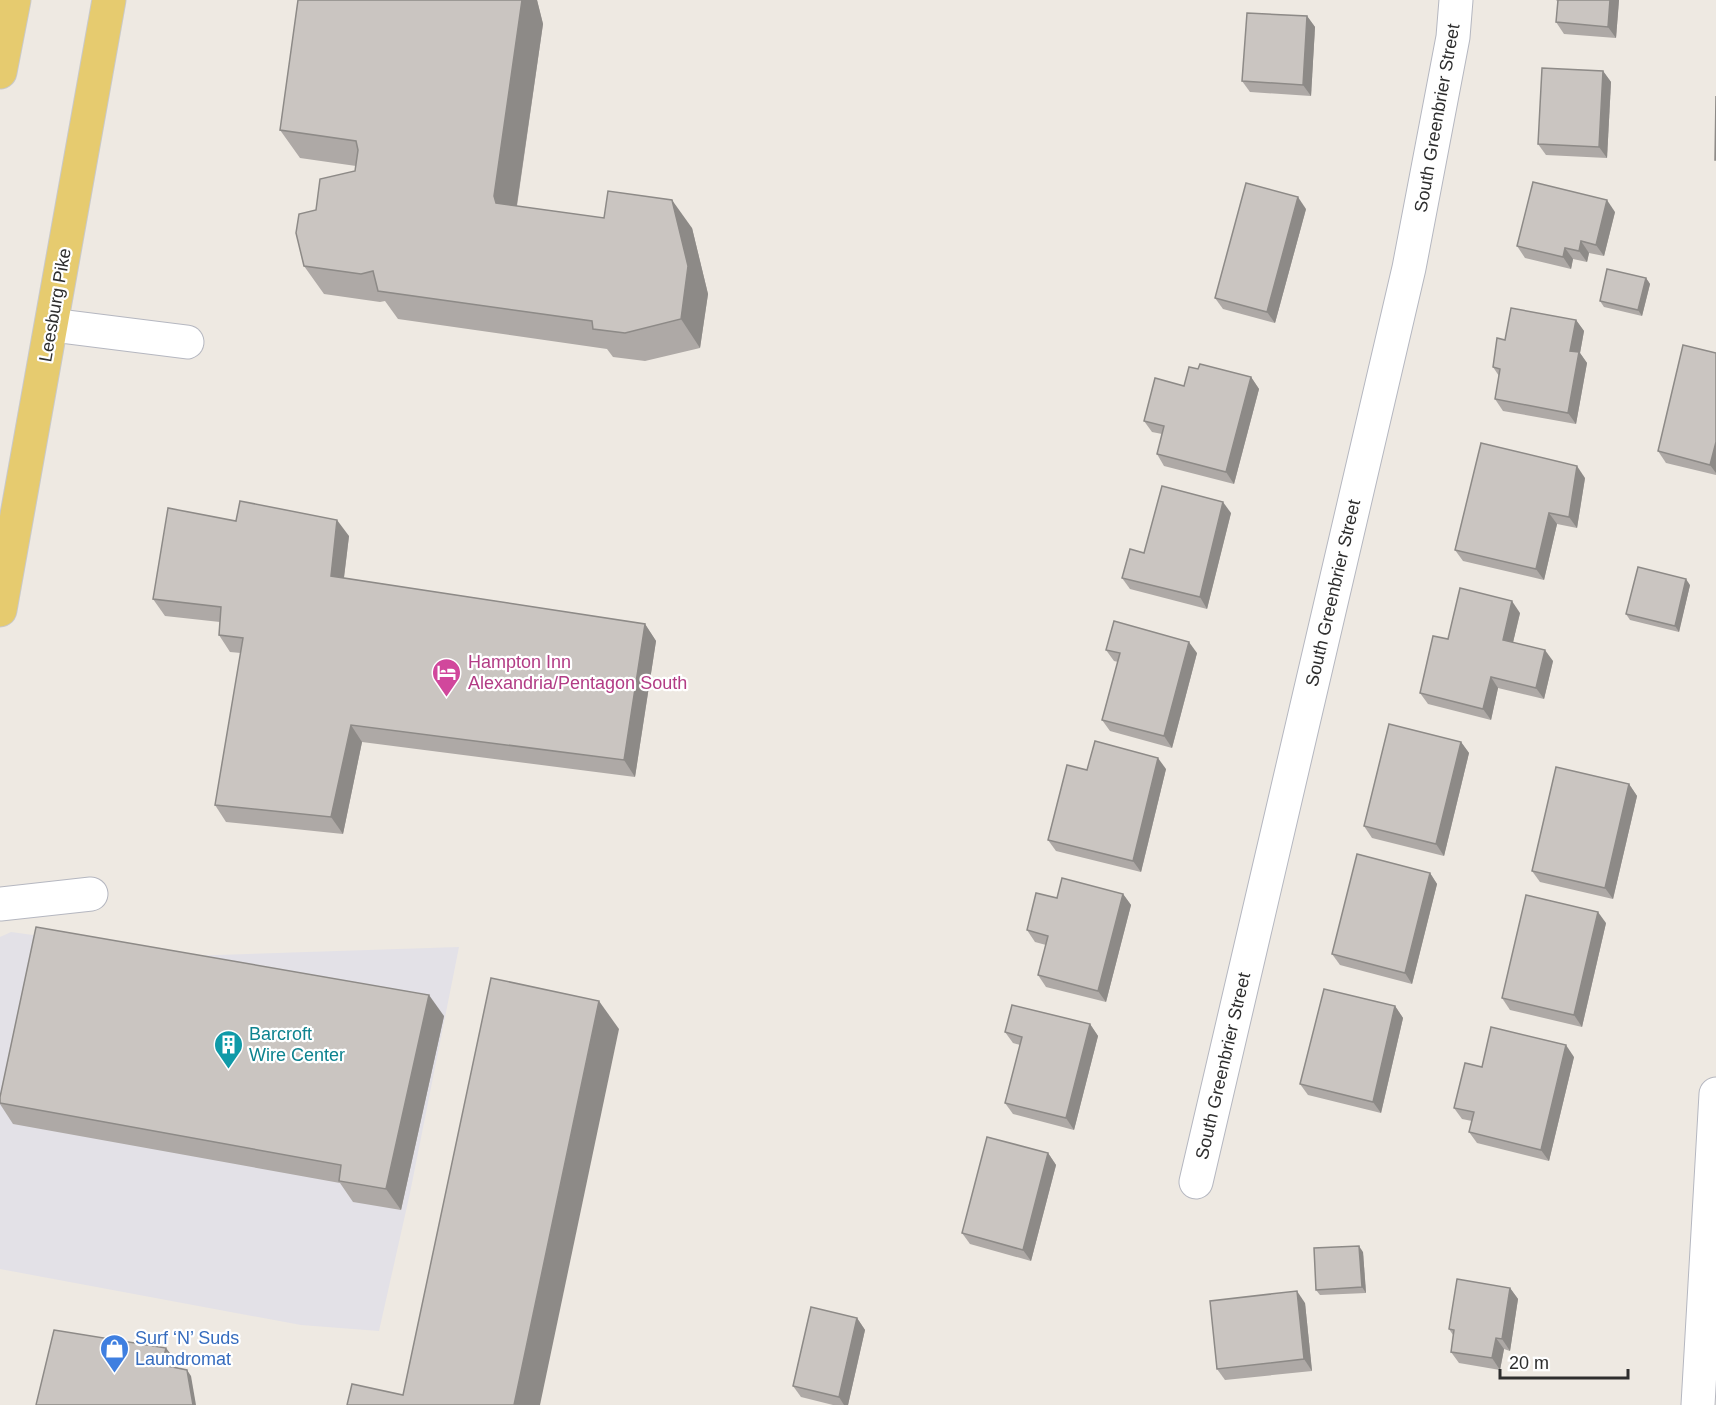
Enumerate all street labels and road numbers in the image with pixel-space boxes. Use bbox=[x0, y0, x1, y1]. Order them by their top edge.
street label: South Greenbrier Street bbox=[1411, 22, 1463, 214]
street label: Leesburg Pike bbox=[35, 247, 75, 363]
street label: South Greenbrier Street bbox=[1302, 498, 1364, 688]
street label: South Greenbrier Street bbox=[1192, 971, 1254, 1161]

